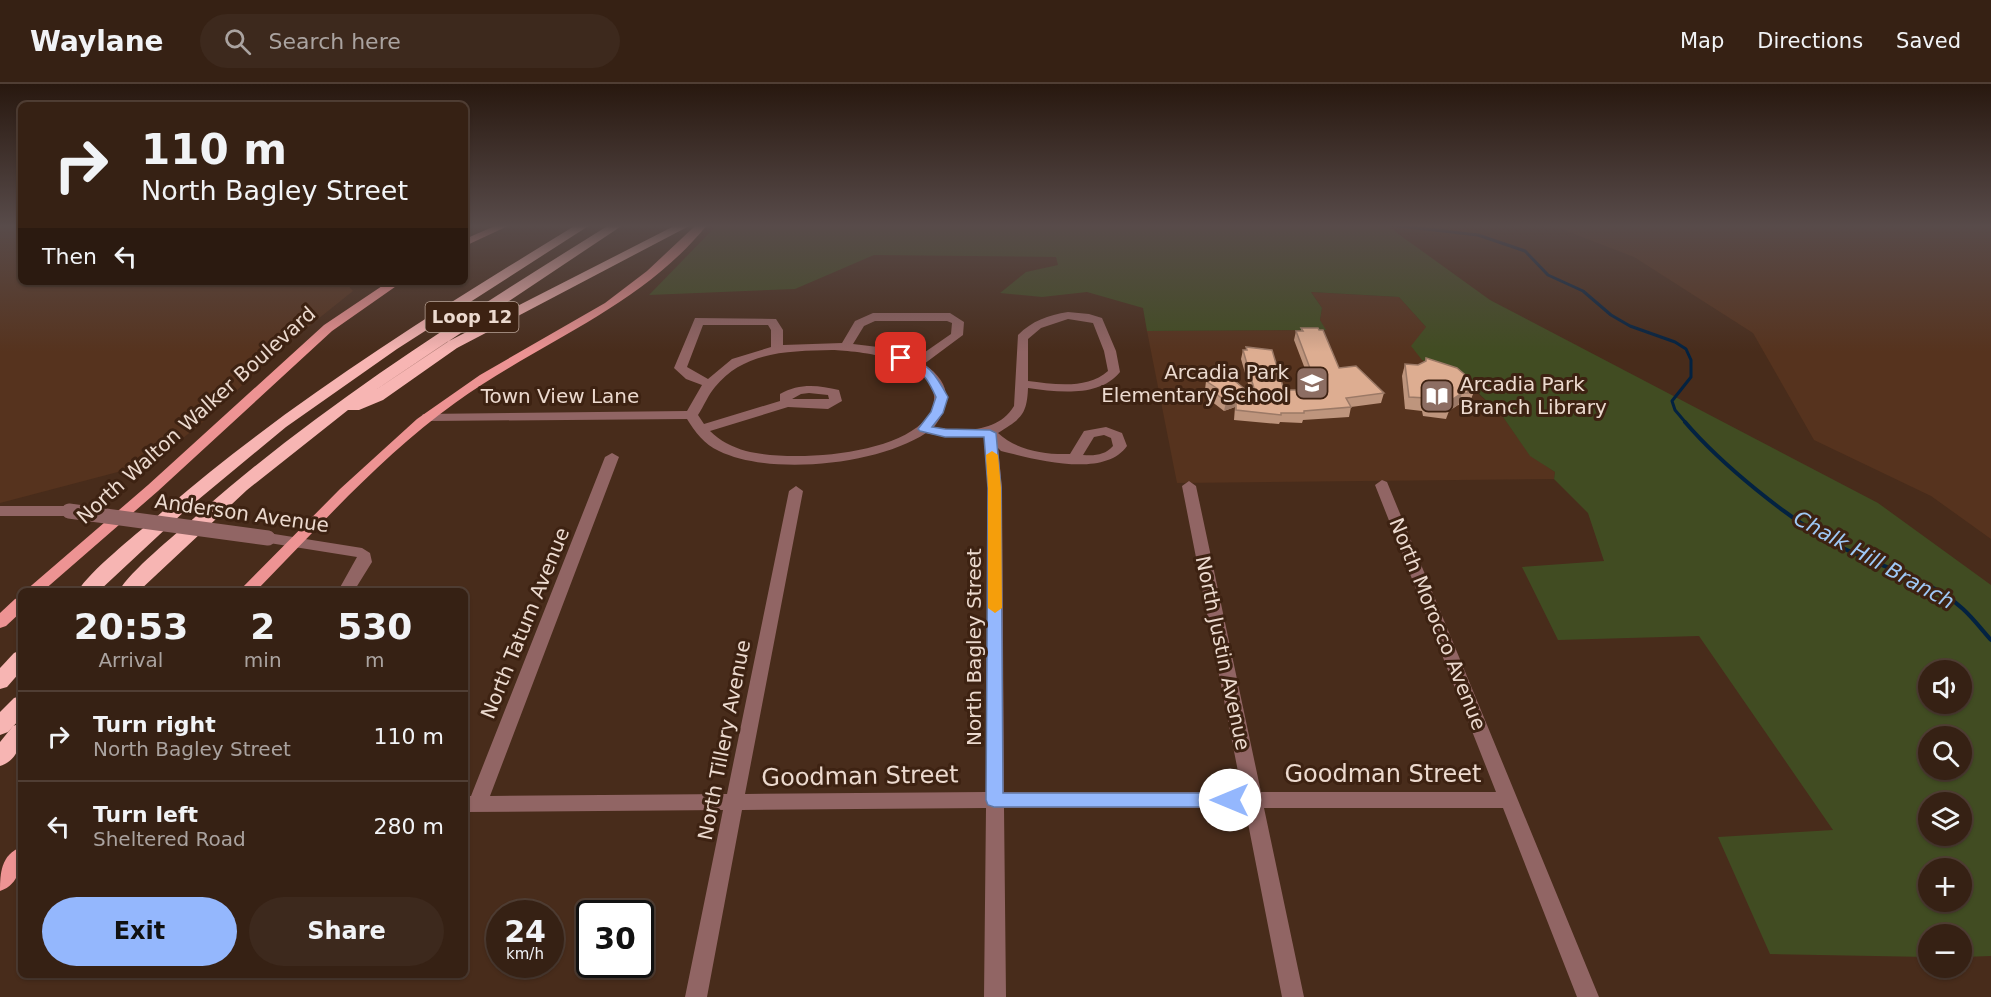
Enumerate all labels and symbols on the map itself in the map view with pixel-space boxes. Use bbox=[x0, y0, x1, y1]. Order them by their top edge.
street label: North Walton Walker Boulevard bbox=[72, 301, 320, 529]
road number: Loop 12 bbox=[426, 302, 518, 332]
pin bbox=[875, 332, 926, 383]
place label: Arcadia Park Elementary School bbox=[1101, 360, 1289, 407]
school or university icon: Arcadia Park Elementary School bbox=[1294, 365, 1330, 401]
place label: Arcadia Park Branch Library bbox=[1460, 372, 1607, 419]
library icon: Arcadia Park Branch Library bbox=[1419, 378, 1455, 414]
street label: Town View Lane bbox=[480, 384, 639, 408]
street label: Anderson Avenue bbox=[153, 489, 331, 537]
water label: Chalk Hill Branch bbox=[1790, 506, 1958, 614]
street label: North Morocco Avenue bbox=[1384, 514, 1492, 734]
street label: North Tatum Avenue bbox=[476, 524, 574, 722]
street label: North Bagley Street bbox=[962, 548, 986, 746]
street label: North Justin Avenue bbox=[1191, 554, 1255, 752]
street label: North Tillery Avenue bbox=[693, 638, 755, 842]
street label: Goodman Street bbox=[761, 760, 959, 792]
street label: Goodman Street bbox=[1284, 760, 1482, 788]
position arrow bbox=[1198, 768, 1262, 832]
speed limit sign: 30 bbox=[576, 900, 654, 978]

